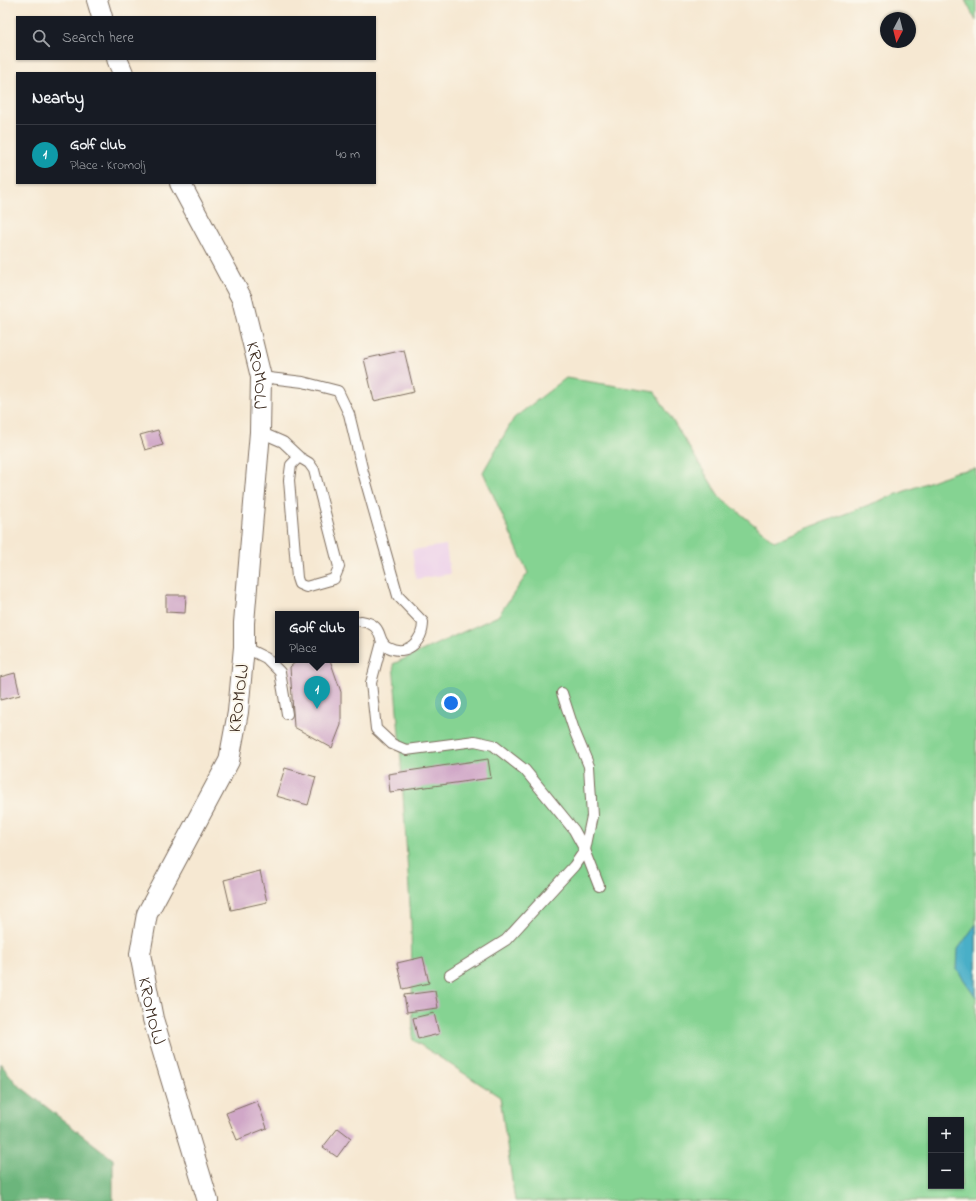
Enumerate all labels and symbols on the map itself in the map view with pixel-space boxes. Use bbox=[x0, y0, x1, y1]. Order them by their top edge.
north arrow bbox=[880, 12, 916, 48]
street label: KROMOLJ bbox=[238, 339, 273, 410]
street label: KROMOLJ bbox=[223, 662, 257, 734]
pin: 1 bbox=[304, 676, 330, 709]
your location bbox=[441, 693, 461, 713]
street label: KROMOLJ bbox=[130, 975, 171, 1049]

